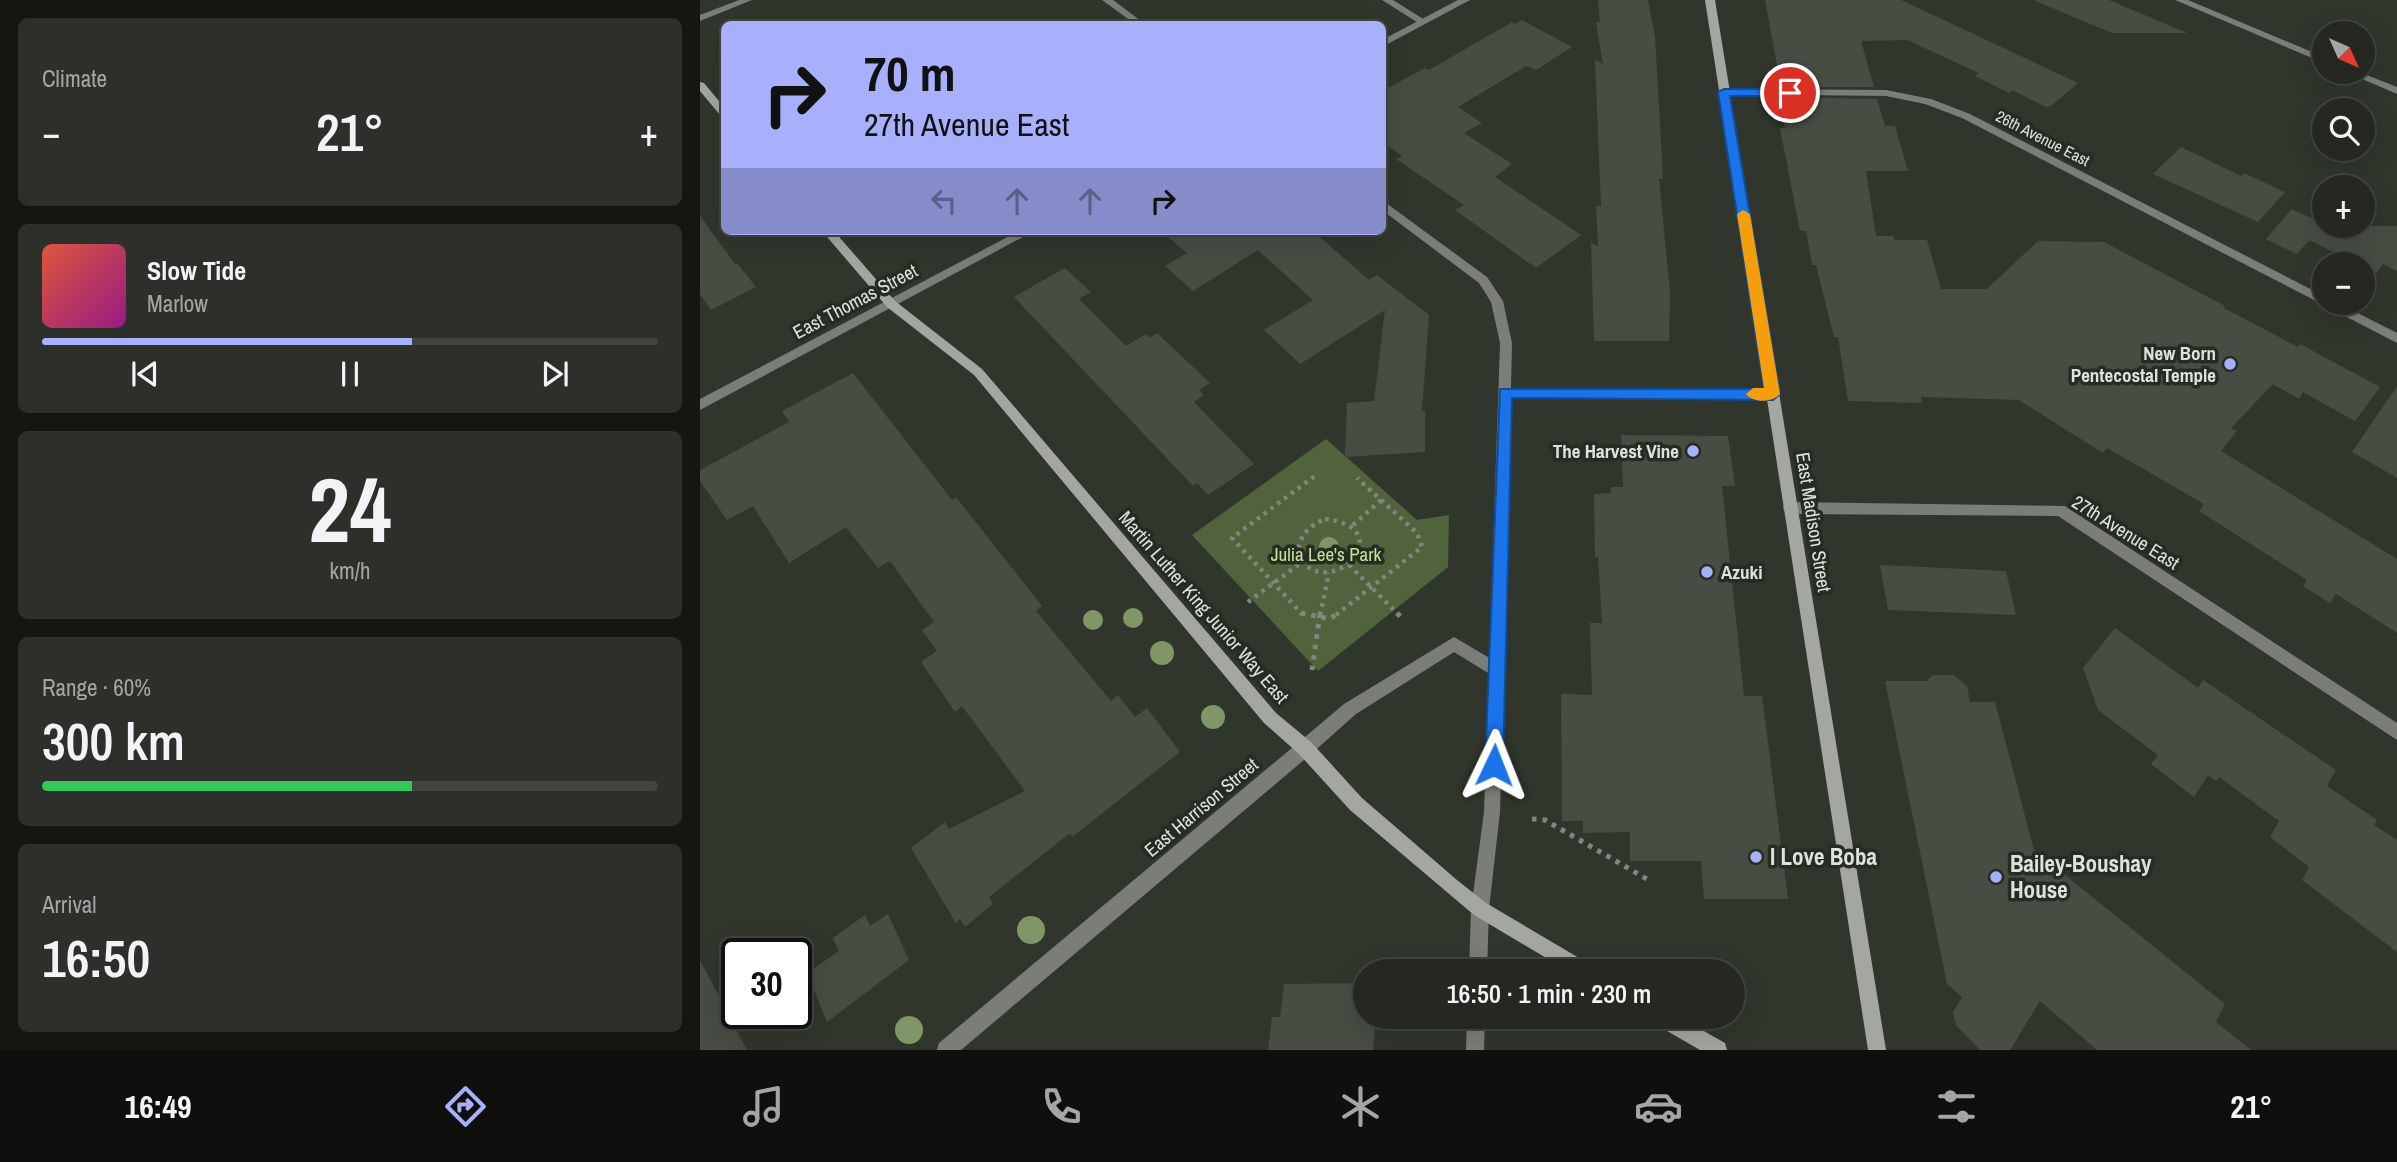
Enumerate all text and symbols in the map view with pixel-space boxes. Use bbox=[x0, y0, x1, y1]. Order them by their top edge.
north arrow bbox=[2312, 21, 2375, 84]
map controls bbox=[2312, 21, 2375, 315]
text: 70 m bbox=[864, 40, 956, 106]
icon: right bbox=[749, 49, 840, 140]
text: Climate bbox=[42, 63, 107, 94]
pin bbox=[1760, 63, 1820, 123]
icon: arrive bbox=[1771, 74, 1809, 112]
text: 21° bbox=[316, 97, 384, 167]
button: search bbox=[2312, 98, 2375, 161]
text: 27th Avenue East bbox=[864, 103, 1069, 146]
street label: 26th Avenue East bbox=[1992, 105, 2094, 171]
text: − bbox=[42, 107, 60, 158]
text: + bbox=[640, 107, 658, 158]
button: + bbox=[2312, 175, 2375, 238]
icon: left bbox=[925, 182, 963, 220]
icon: ahead bbox=[998, 182, 1036, 220]
icon: ahead bbox=[1071, 182, 1109, 220]
icon: right bbox=[1144, 182, 1182, 220]
button: − bbox=[2312, 252, 2375, 315]
text: Slow Tide bbox=[147, 253, 246, 288]
street label: East Thomas Street bbox=[788, 257, 922, 345]
text: Marlow bbox=[147, 288, 208, 319]
place label: New Born Pentecostal Temple bbox=[2071, 340, 2216, 388]
icon: previous bbox=[126, 355, 164, 393]
icon: pause bbox=[331, 355, 369, 393]
icon: next bbox=[536, 355, 574, 393]
marker: New Born Pentecostal Temple bbox=[2222, 356, 2238, 372]
place label: The Harvest Vine bbox=[1553, 438, 1679, 464]
marker: The Harvest Vine bbox=[1685, 443, 1701, 459]
text: 24 bbox=[309, 448, 392, 570]
street label: East Madison Street bbox=[1790, 450, 1838, 594]
street label: 27th Avenue East bbox=[2067, 489, 2185, 576]
street label: Martin Luther King Junior Way East bbox=[1113, 505, 1295, 709]
park label: Julia Lee's Park bbox=[1271, 541, 1381, 567]
text: km/h bbox=[330, 555, 370, 586]
place label: Azuki bbox=[1721, 559, 1763, 585]
marker: Azuki bbox=[1699, 564, 1715, 580]
text: Range · 60% bbox=[42, 672, 151, 703]
text: 300 km bbox=[42, 706, 185, 776]
position arrow bbox=[1457, 728, 1531, 802]
street label: East Harrison Street bbox=[1139, 751, 1264, 862]
place label: I Love Boba bbox=[1770, 841, 1877, 872]
place label: Bailey-Boushay House bbox=[2010, 848, 2152, 905]
marker: I Love Boba bbox=[1748, 849, 1764, 865]
marker: Bailey-Boushay House bbox=[1988, 869, 2004, 885]
text: Arrival bbox=[42, 889, 97, 920]
text: 16:50 bbox=[42, 923, 150, 993]
speed limit sign: 30 bbox=[721, 938, 812, 1029]
text: 16:50 · 1 min · 230 m bbox=[1447, 976, 1651, 1011]
icon: directions bbox=[441, 1082, 490, 1131]
icon: music bbox=[739, 1082, 788, 1131]
icon: phone bbox=[1037, 1082, 1086, 1131]
icon: climate bbox=[1336, 1082, 1385, 1131]
icon: car bbox=[1634, 1082, 1683, 1131]
icon: filters bbox=[1932, 1082, 1981, 1131]
text: 16:49 bbox=[125, 1085, 192, 1128]
text: 21° bbox=[2230, 1085, 2272, 1128]

